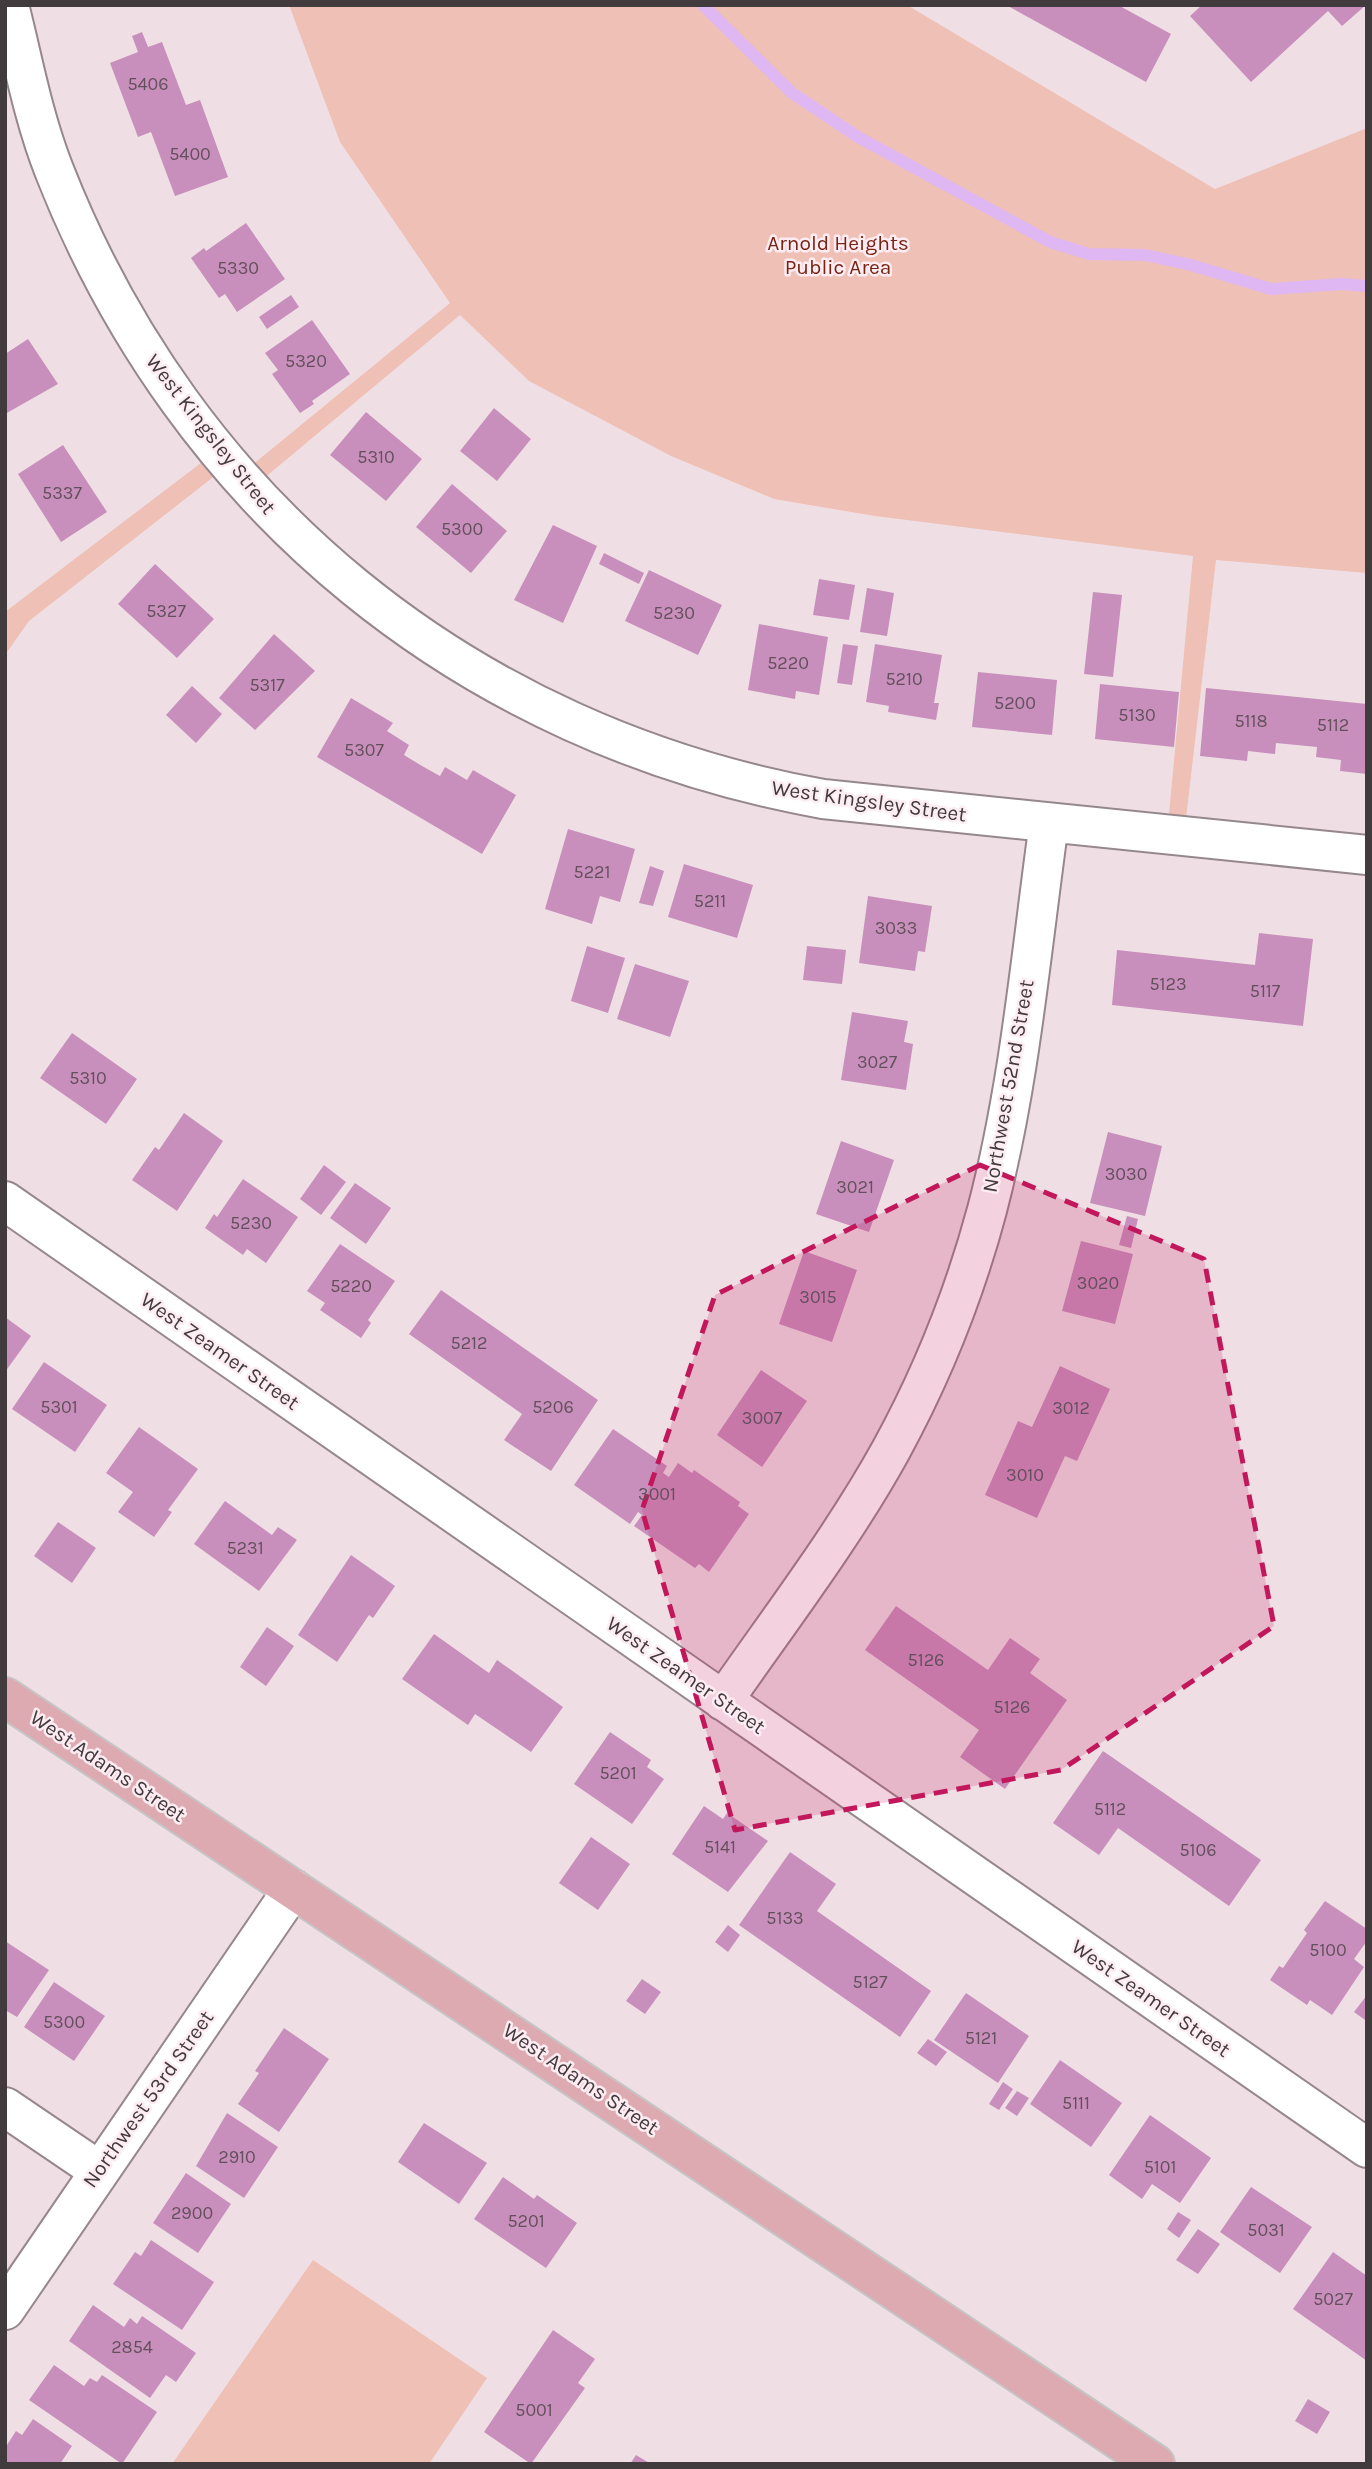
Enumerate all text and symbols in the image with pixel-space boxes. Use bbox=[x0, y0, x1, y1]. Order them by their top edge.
house number: 5406 bbox=[127, 73, 169, 95]
house number: 5400 bbox=[169, 143, 211, 165]
park label: Arnold Heights Public Area bbox=[767, 231, 909, 279]
house number: 5330 bbox=[217, 257, 259, 279]
street label: West Kingsley Street bbox=[141, 349, 281, 519]
house number: 5320 bbox=[285, 350, 327, 372]
house number: 5310 bbox=[357, 446, 395, 468]
house number: 5337 bbox=[42, 482, 82, 504]
house number: 5300 bbox=[441, 518, 483, 540]
house number: 5327 bbox=[146, 600, 186, 622]
house number: 5230 bbox=[653, 602, 695, 624]
house number: 5220 bbox=[767, 652, 809, 674]
house number: 5210 bbox=[885, 668, 923, 690]
house number: 5317 bbox=[249, 674, 285, 696]
house number: 5200 bbox=[994, 692, 1036, 714]
house number: 5130 bbox=[1118, 704, 1156, 726]
house number: 5118 bbox=[1234, 710, 1268, 732]
house number: 5112 bbox=[1317, 714, 1349, 736]
house number: 5307 bbox=[344, 739, 385, 761]
street label: West Kingsley Street bbox=[770, 775, 968, 827]
house number: 5221 bbox=[574, 861, 610, 883]
house number: 5211 bbox=[694, 890, 726, 912]
house number: 3033 bbox=[875, 917, 917, 939]
house number: 5123 bbox=[1149, 973, 1187, 995]
street label: Northwest 52nd Street bbox=[977, 978, 1039, 1194]
house number: 5117 bbox=[1250, 980, 1281, 1002]
house number: 3027 bbox=[857, 1051, 898, 1073]
house number: 5310 bbox=[69, 1067, 107, 1089]
house number: 3030 bbox=[1105, 1163, 1147, 1185]
house number: 3021 bbox=[836, 1176, 874, 1198]
house number: 5230 bbox=[230, 1212, 272, 1234]
house number: 3020 bbox=[1077, 1272, 1119, 1294]
house number: 5220 bbox=[330, 1275, 372, 1297]
house number: 3015 bbox=[799, 1286, 837, 1308]
street label: West Zeamer Street bbox=[136, 1287, 304, 1415]
house number: 5212 bbox=[451, 1332, 487, 1354]
house number: 5301 bbox=[40, 1396, 78, 1418]
house number: 5206 bbox=[532, 1396, 574, 1418]
house number: 3012 bbox=[1052, 1397, 1090, 1419]
house number: 3007 bbox=[742, 1407, 783, 1429]
house number: 3010 bbox=[1006, 1464, 1044, 1486]
house number: 3001 bbox=[638, 1483, 676, 1505]
house number: 5231 bbox=[226, 1537, 264, 1559]
street label: West Zeamer Street bbox=[602, 1611, 770, 1739]
house number: 5126 bbox=[908, 1649, 944, 1671]
house number: 5126 bbox=[994, 1696, 1030, 1718]
street label: West Adams Street bbox=[26, 1705, 190, 1827]
house number: 5201 bbox=[599, 1762, 637, 1784]
house number: 5112 bbox=[1094, 1798, 1126, 1820]
house number: 5141 bbox=[704, 1836, 736, 1858]
house number: 5106 bbox=[1179, 1839, 1217, 1861]
house number: 5133 bbox=[766, 1907, 804, 1929]
street label: West Zeamer Street bbox=[1067, 1934, 1235, 2062]
house number: 5100 bbox=[1309, 1939, 1347, 1961]
house number: 5127 bbox=[853, 1971, 888, 1993]
street label: Northwest 53rd Street bbox=[78, 2006, 218, 2192]
house number: 5300 bbox=[43, 2011, 85, 2033]
street label: West Adams Street bbox=[499, 2018, 663, 2140]
house number: 5121 bbox=[965, 2027, 997, 2049]
house number: 5111 bbox=[1062, 2092, 1090, 2114]
house number: 2910 bbox=[218, 2146, 256, 2168]
house number: 5101 bbox=[1144, 2156, 1176, 2178]
house number: 2900 bbox=[171, 2202, 213, 2224]
house number: 5201 bbox=[507, 2210, 545, 2232]
house number: 5031 bbox=[1247, 2219, 1285, 2241]
house number: 5027 bbox=[1313, 2288, 1353, 2310]
house number: 2854 bbox=[111, 2336, 153, 2358]
house number: 5001 bbox=[515, 2399, 553, 2421]

